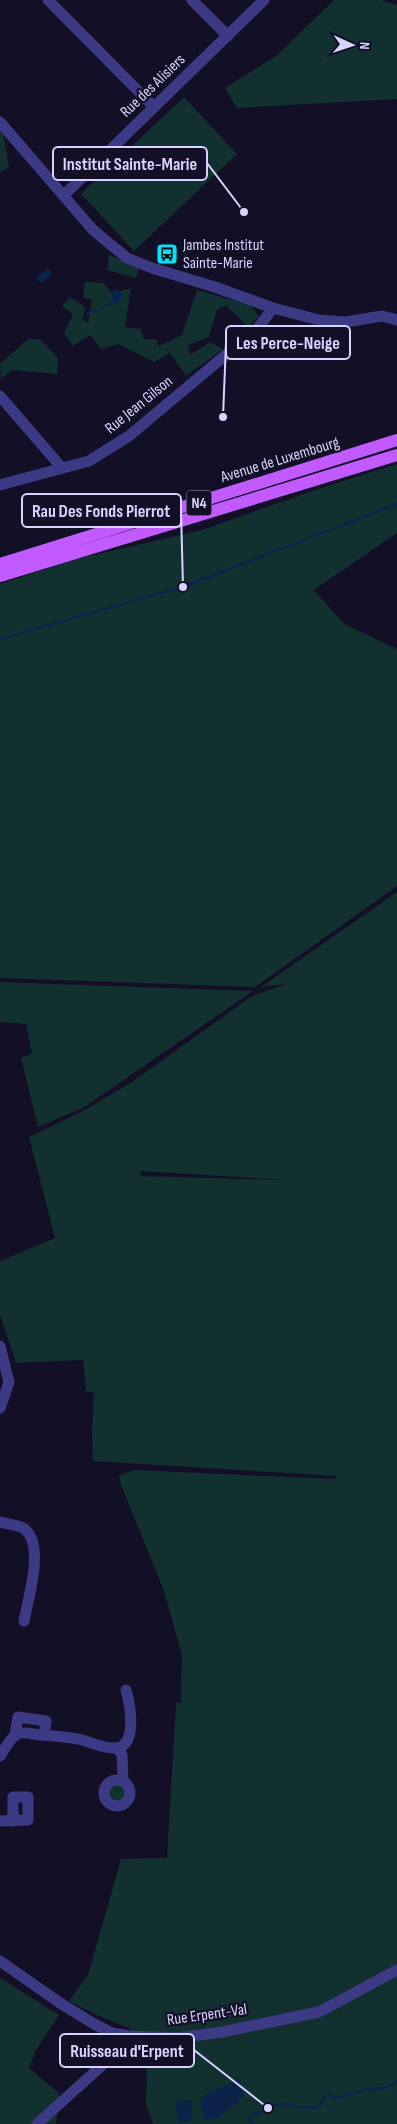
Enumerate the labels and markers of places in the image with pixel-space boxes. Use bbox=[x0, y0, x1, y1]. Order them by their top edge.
callout: Institut Sainte-Marie bbox=[53, 147, 207, 180]
place label: Jambes Institut Sainte-Marie bbox=[182, 236, 264, 273]
bus stop icon: Jambes Institut Sainte-Marie bbox=[155, 242, 179, 266]
callout: Les Perce-Neige bbox=[226, 326, 350, 359]
callout: Rau Des Fonds Pierrot bbox=[22, 494, 181, 527]
callout: Ruisseau d'Erpent bbox=[60, 2034, 194, 2067]

